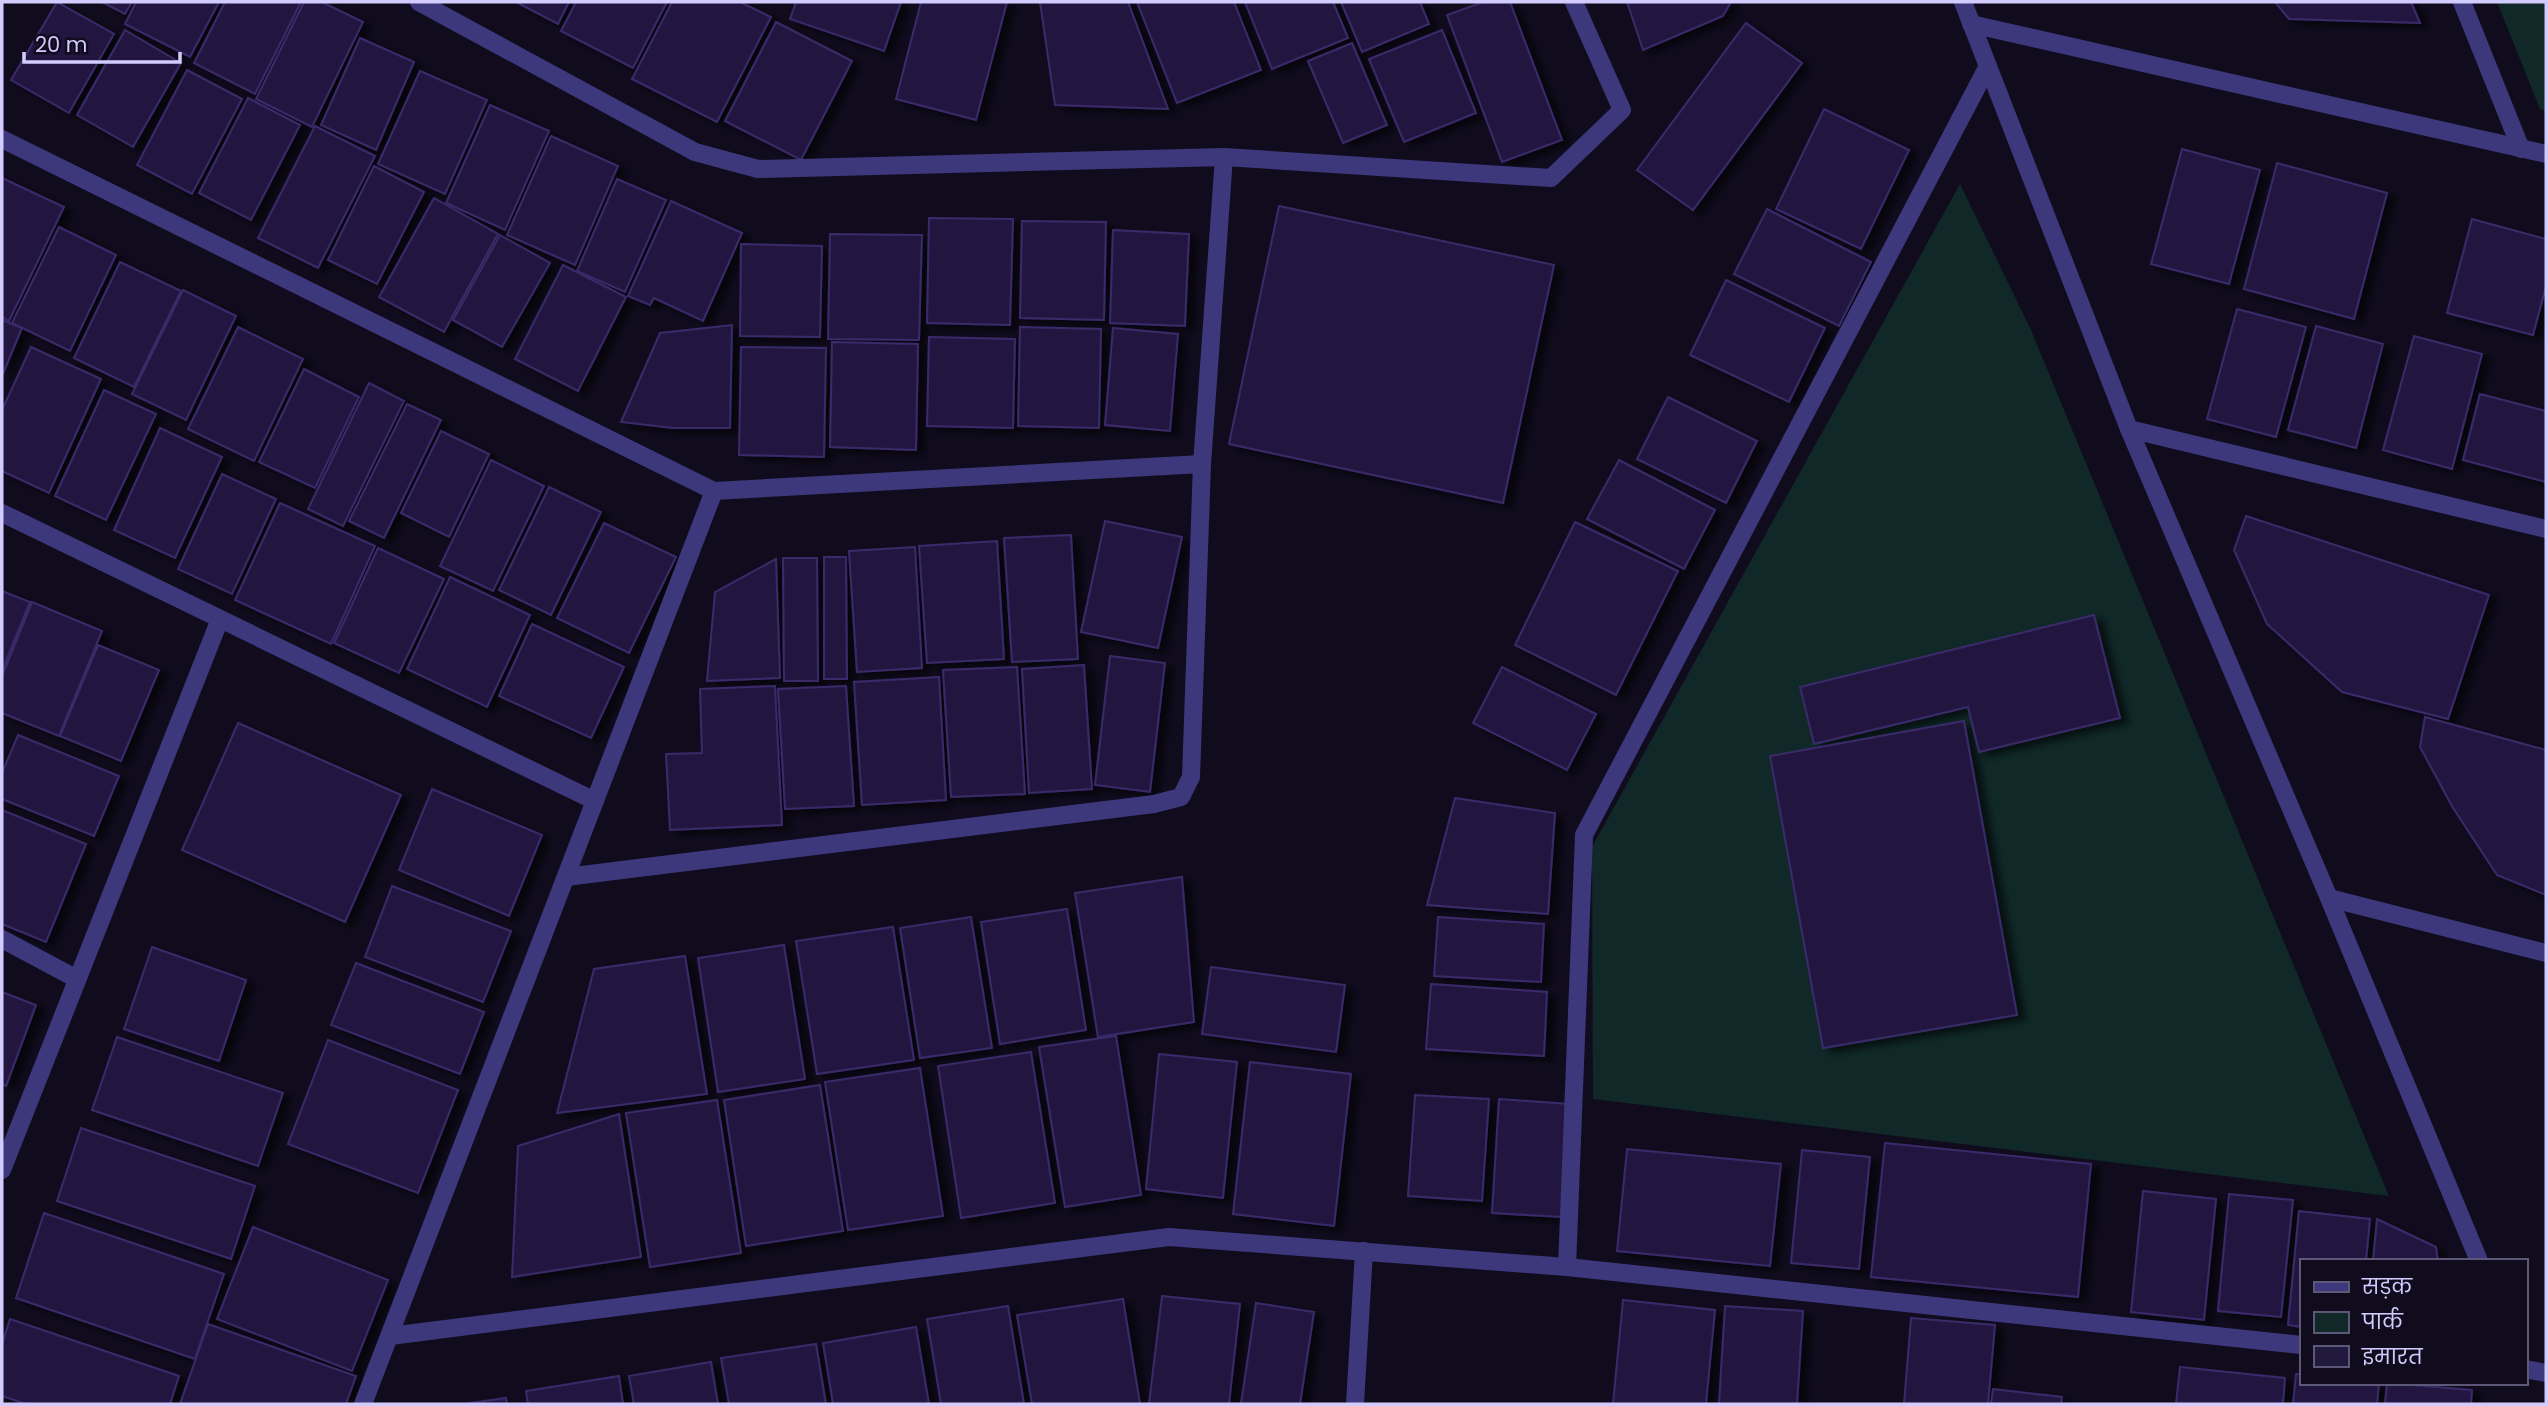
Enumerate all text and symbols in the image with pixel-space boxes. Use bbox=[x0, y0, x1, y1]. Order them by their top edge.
scale bar bbox=[24, 21, 180, 65]
text: 20 m bbox=[35, 30, 88, 59]
legend bbox=[2300, 1259, 2527, 1385]
text: सड़क bbox=[2361, 1272, 2413, 1301]
text: पार्क bbox=[2361, 1307, 2404, 1336]
text: इमारत bbox=[2361, 1342, 2424, 1371]

